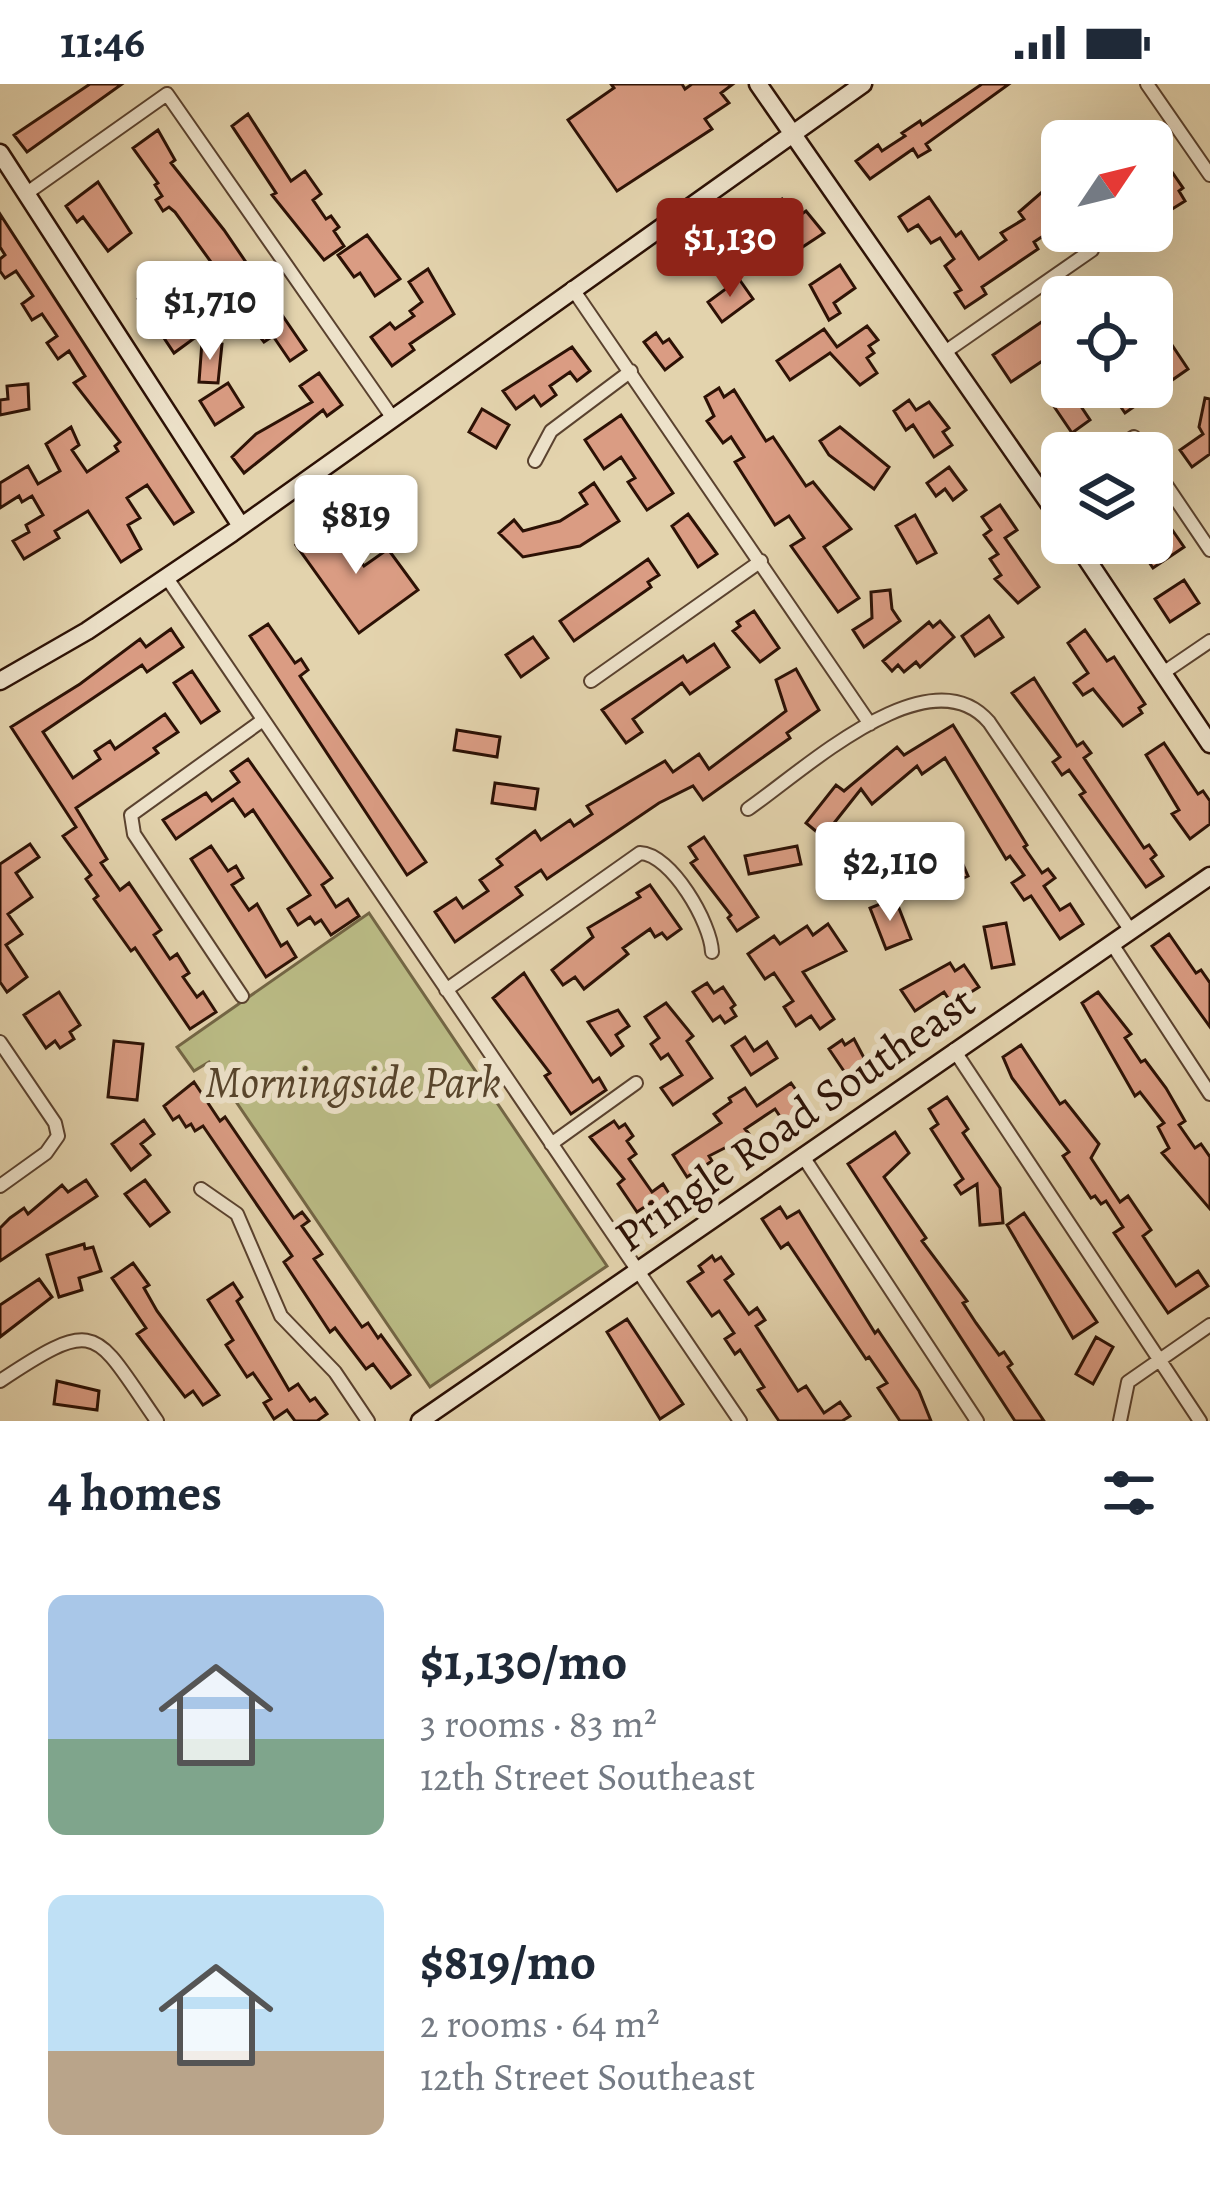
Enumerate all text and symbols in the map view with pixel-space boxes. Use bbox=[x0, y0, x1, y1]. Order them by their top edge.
text: 11:46 bbox=[60, 11, 145, 73]
north arrow bbox=[1041, 120, 1173, 252]
map controls bbox=[1041, 120, 1173, 564]
pin: $1,130 bbox=[632, 198, 828, 300]
text: $1,130 bbox=[684, 210, 776, 263]
pin: $1,710 bbox=[112, 261, 308, 363]
text: $1,710 bbox=[164, 273, 256, 326]
button: locate bbox=[1041, 276, 1173, 408]
button: layers bbox=[1041, 432, 1173, 564]
pin: $819 bbox=[285, 475, 427, 577]
text: $819 bbox=[322, 487, 390, 540]
pin: $2,110 bbox=[792, 822, 988, 924]
text: $2,110 bbox=[842, 834, 938, 887]
street label: Pringle Road Southeast bbox=[602, 971, 987, 1267]
park label: Morningside Park bbox=[205, 1051, 501, 1113]
text: 4 homes bbox=[48, 1458, 222, 1528]
icon: filters bbox=[1096, 1460, 1162, 1526]
text: $1,130/mo bbox=[420, 1627, 627, 1697]
icon: home bbox=[144, 1643, 288, 1787]
text: 3 rooms · 83 m² bbox=[420, 1697, 657, 1750]
text: 12th Street Southeast bbox=[420, 1750, 755, 1803]
text: $819/mo bbox=[420, 1927, 596, 1997]
icon: home bbox=[144, 1943, 288, 2087]
text: 2 rooms · 64 m² bbox=[420, 1997, 660, 2050]
text: 12th Street Southeast bbox=[420, 2050, 755, 2103]

